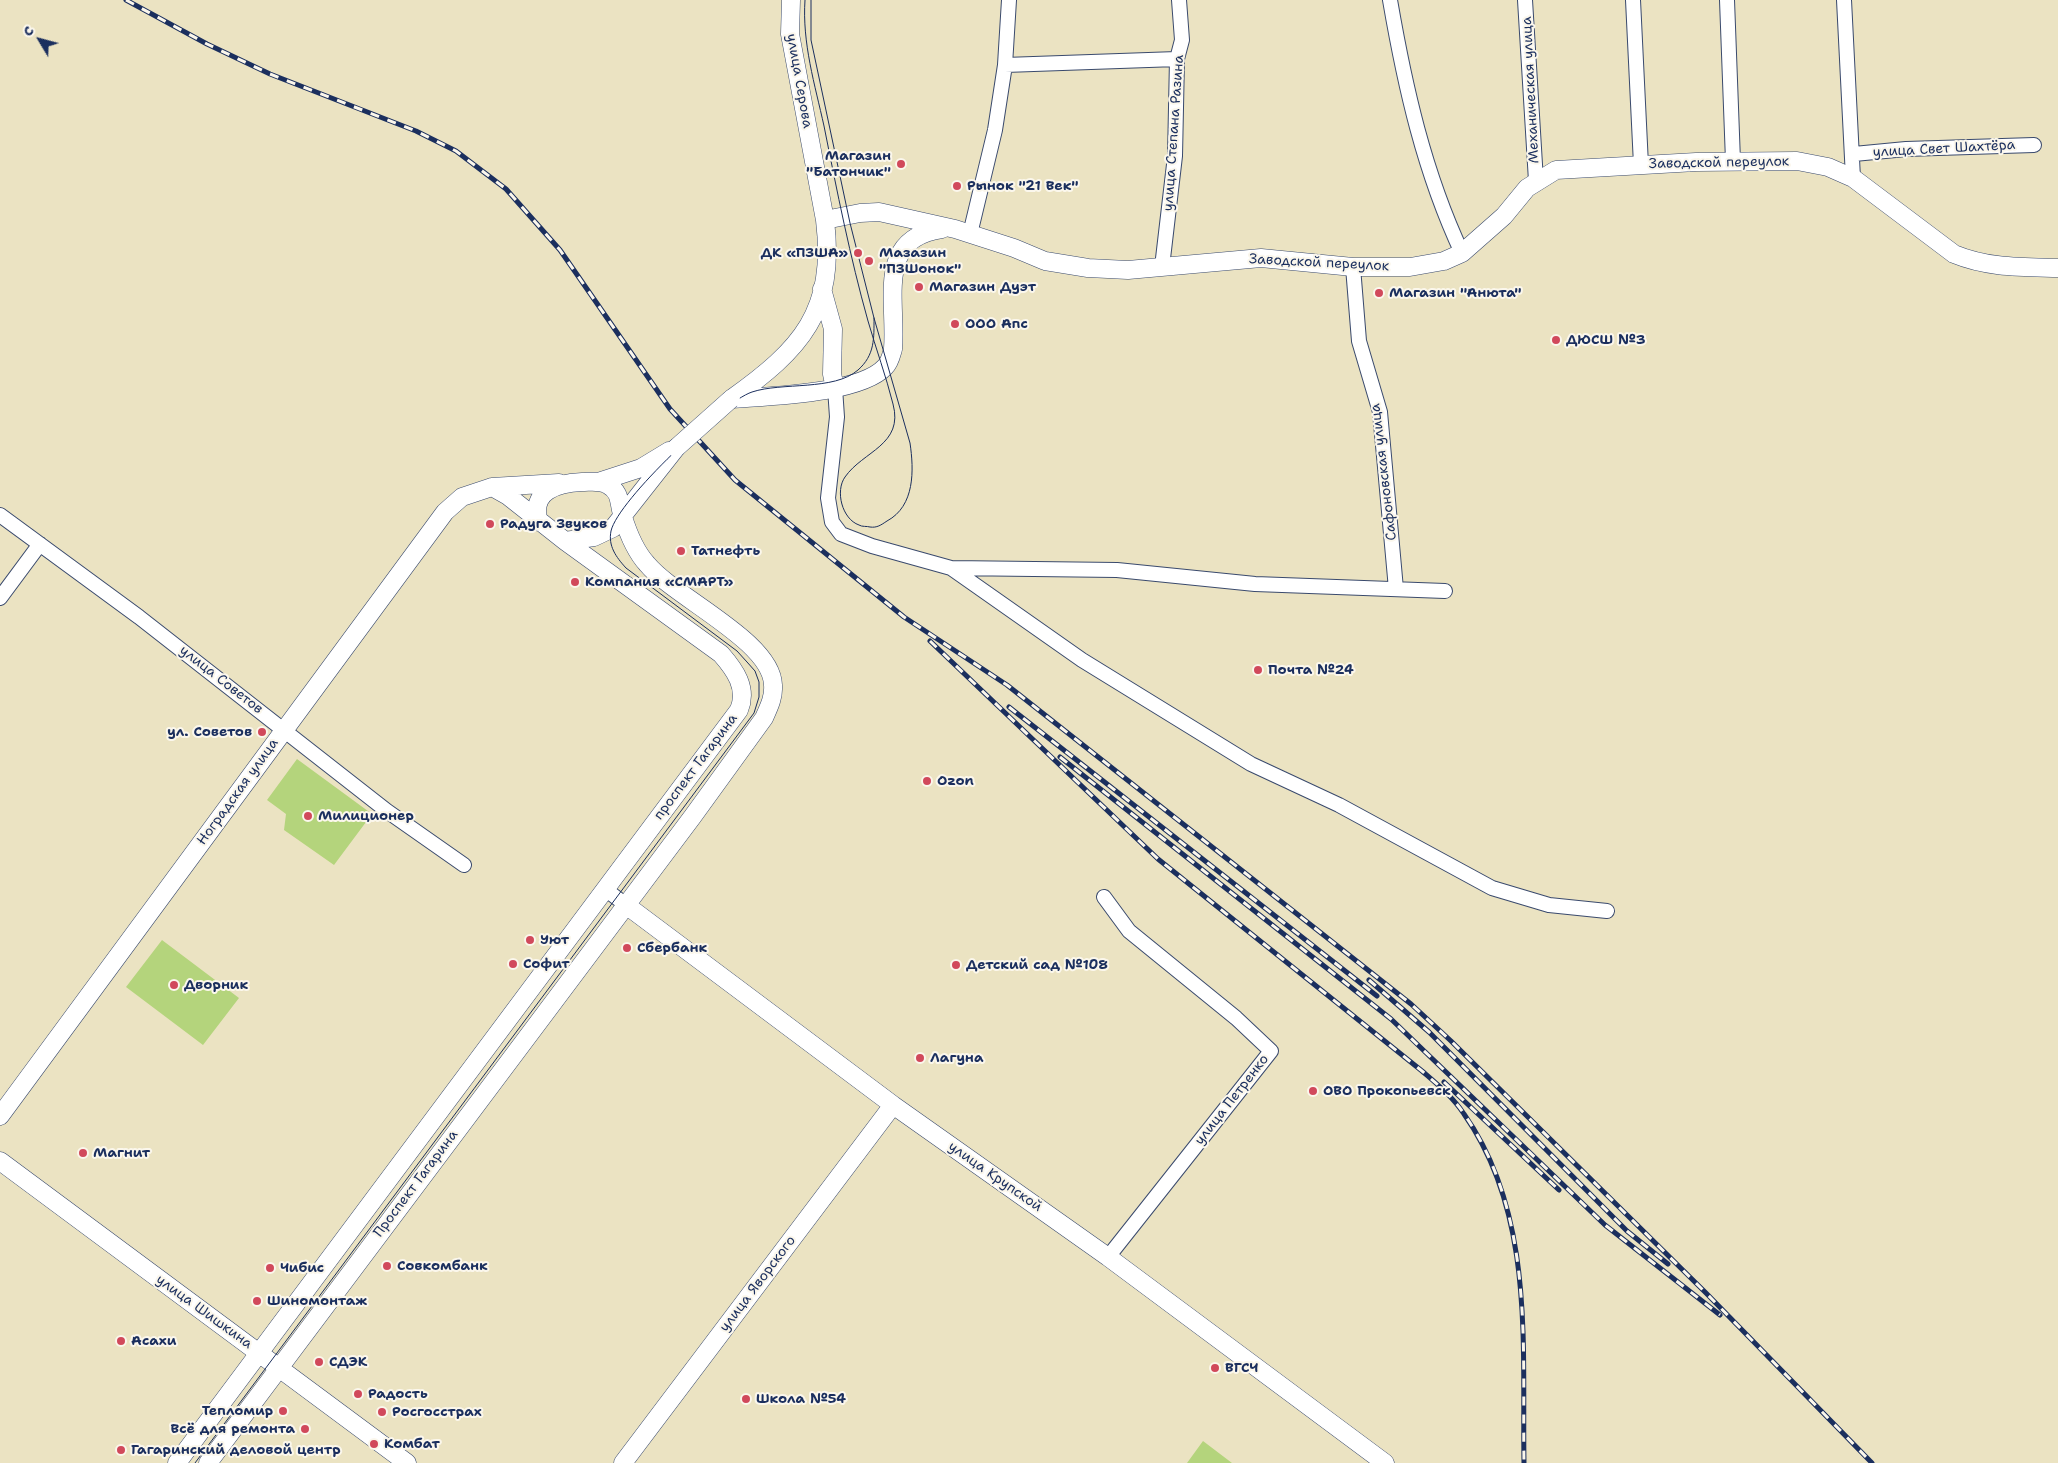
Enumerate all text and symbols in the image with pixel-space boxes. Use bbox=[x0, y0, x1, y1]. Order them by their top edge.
north arrow bbox=[15, 15, 65, 65]
street label: Механическая улица bbox=[1519, 16, 1543, 164]
text: С bbox=[18, 22, 38, 40]
street label: улица Серова bbox=[782, 32, 816, 130]
street label: улица Степана Разина bbox=[1160, 54, 1188, 212]
street label: улица Свет Шахтёра bbox=[1872, 137, 2016, 161]
place label: Магазин "Батончик" bbox=[806, 148, 891, 180]
street label: Заводской переулок bbox=[1649, 153, 1789, 173]
marker: Магазин "Батончик" bbox=[895, 158, 907, 170]
place label: Рынок "21 Век" bbox=[967, 178, 1079, 194]
marker: Рынок "21 Век" bbox=[951, 180, 963, 192]
place label: ДК «ПЗША» bbox=[761, 245, 848, 261]
place label: Мазазин "ПЗШонок" bbox=[879, 245, 961, 278]
marker: ДК «ПЗША» bbox=[852, 247, 864, 259]
street label: Заводской переулок bbox=[1248, 251, 1390, 275]
marker: Мазазин "ПЗШонок" bbox=[863, 255, 875, 267]
place label: Магазин Дуэт bbox=[929, 279, 1036, 295]
marker: Магазин Дуэт bbox=[913, 281, 925, 293]
place label: Магазин "Анюта" bbox=[1389, 285, 1522, 301]
marker: Магазин "Анюта" bbox=[1373, 287, 1385, 299]
place label: ООО Апс bbox=[965, 316, 1028, 332]
marker: ООО Апс bbox=[949, 318, 961, 330]
place label: ДЮСШ №3 bbox=[1566, 332, 1646, 348]
marker: ДЮСШ №3 bbox=[1550, 334, 1562, 346]
street label: Сафоновская улица bbox=[1367, 402, 1401, 542]
place label: Радуга Звуков bbox=[500, 516, 607, 532]
marker: Радуга Звуков bbox=[484, 518, 496, 530]
place label: Татнефть bbox=[691, 543, 760, 559]
marker: Татнефть bbox=[675, 545, 687, 557]
place label: Компания «СМАРТ» bbox=[585, 574, 733, 590]
marker: Компания «СМАРТ» bbox=[569, 576, 581, 588]
street label: улица Советов bbox=[176, 642, 266, 718]
place label: Почта №24 bbox=[1268, 662, 1354, 678]
marker: Почта №24 bbox=[1252, 664, 1264, 676]
street label: проспект Гагарина bbox=[651, 711, 741, 823]
place label: ул. Советов bbox=[167, 724, 252, 740]
marker: ул. Советов bbox=[256, 726, 268, 738]
street label: Ноградская улица bbox=[194, 735, 282, 849]
place label: Ozon bbox=[937, 773, 974, 789]
marker: Ozon bbox=[921, 775, 933, 787]
place label: Милиционер bbox=[318, 808, 414, 824]
marker: Милиционер bbox=[302, 810, 314, 822]
place label: Уют bbox=[540, 932, 569, 948]
marker: Уют bbox=[524, 934, 536, 946]
place label: Сбербанк bbox=[637, 940, 707, 956]
marker: Сбербанк bbox=[621, 942, 633, 954]
place label: Софит bbox=[523, 956, 570, 972]
place label: Детский сад №108 bbox=[966, 957, 1108, 973]
marker: Софит bbox=[507, 958, 519, 970]
marker: Детский сад №108 bbox=[950, 959, 962, 971]
place label: Дворник bbox=[184, 977, 248, 993]
marker: Дворник bbox=[168, 979, 180, 991]
place label: Лагуна bbox=[930, 1050, 983, 1066]
street label: улица Петренко bbox=[1191, 1051, 1273, 1149]
marker: Лагуна bbox=[914, 1052, 926, 1064]
place label: ОВО Прокопьевск bbox=[1323, 1083, 1451, 1099]
marker: ОВО Прокопьевск bbox=[1307, 1085, 1319, 1097]
street label: Проспект Гагарина bbox=[370, 1127, 462, 1241]
street label: улица Крупской bbox=[945, 1138, 1045, 1216]
place label: Магнит bbox=[93, 1145, 150, 1161]
marker: Магнит bbox=[77, 1147, 89, 1159]
street label: улица Яворского bbox=[716, 1233, 800, 1335]
place label: Совкомбанк bbox=[397, 1258, 488, 1274]
place label: Чибис bbox=[280, 1260, 324, 1276]
marker: Совкомбанк bbox=[381, 1260, 393, 1272]
marker: Чибис bbox=[264, 1262, 276, 1274]
street label: улица Шишкина bbox=[153, 1271, 255, 1353]
place label: Шиномонтаж bbox=[267, 1293, 367, 1309]
marker: Шиномонтаж bbox=[251, 1295, 263, 1307]
place label: Асахи bbox=[131, 1333, 176, 1349]
marker: Асахи bbox=[115, 1335, 127, 1347]
place label: СДЭК bbox=[329, 1354, 367, 1370]
marker: СДЭК bbox=[313, 1356, 325, 1368]
place label: ВГСЧ bbox=[1225, 1360, 1259, 1376]
marker: ВГСЧ bbox=[1209, 1362, 1221, 1374]
place label: Радость bbox=[368, 1386, 428, 1402]
marker: Радость bbox=[352, 1388, 364, 1400]
place label: Школа №54 bbox=[756, 1391, 846, 1407]
marker: Школа №54 bbox=[740, 1393, 752, 1405]
place label: Тепломир bbox=[202, 1403, 273, 1419]
place label: Росгосстрах bbox=[392, 1404, 482, 1420]
marker: Тепломир bbox=[277, 1405, 289, 1417]
marker: Росгосстрах bbox=[376, 1406, 388, 1418]
place label: Всё для ремонта bbox=[171, 1421, 295, 1437]
marker: Всё для ремонта bbox=[299, 1423, 311, 1435]
place label: Комбат bbox=[384, 1436, 440, 1452]
marker: Комбат bbox=[368, 1438, 380, 1450]
place label: Гагаринский деловой центр bbox=[131, 1442, 341, 1458]
marker: Гагаринский деловой центр bbox=[115, 1444, 127, 1456]

